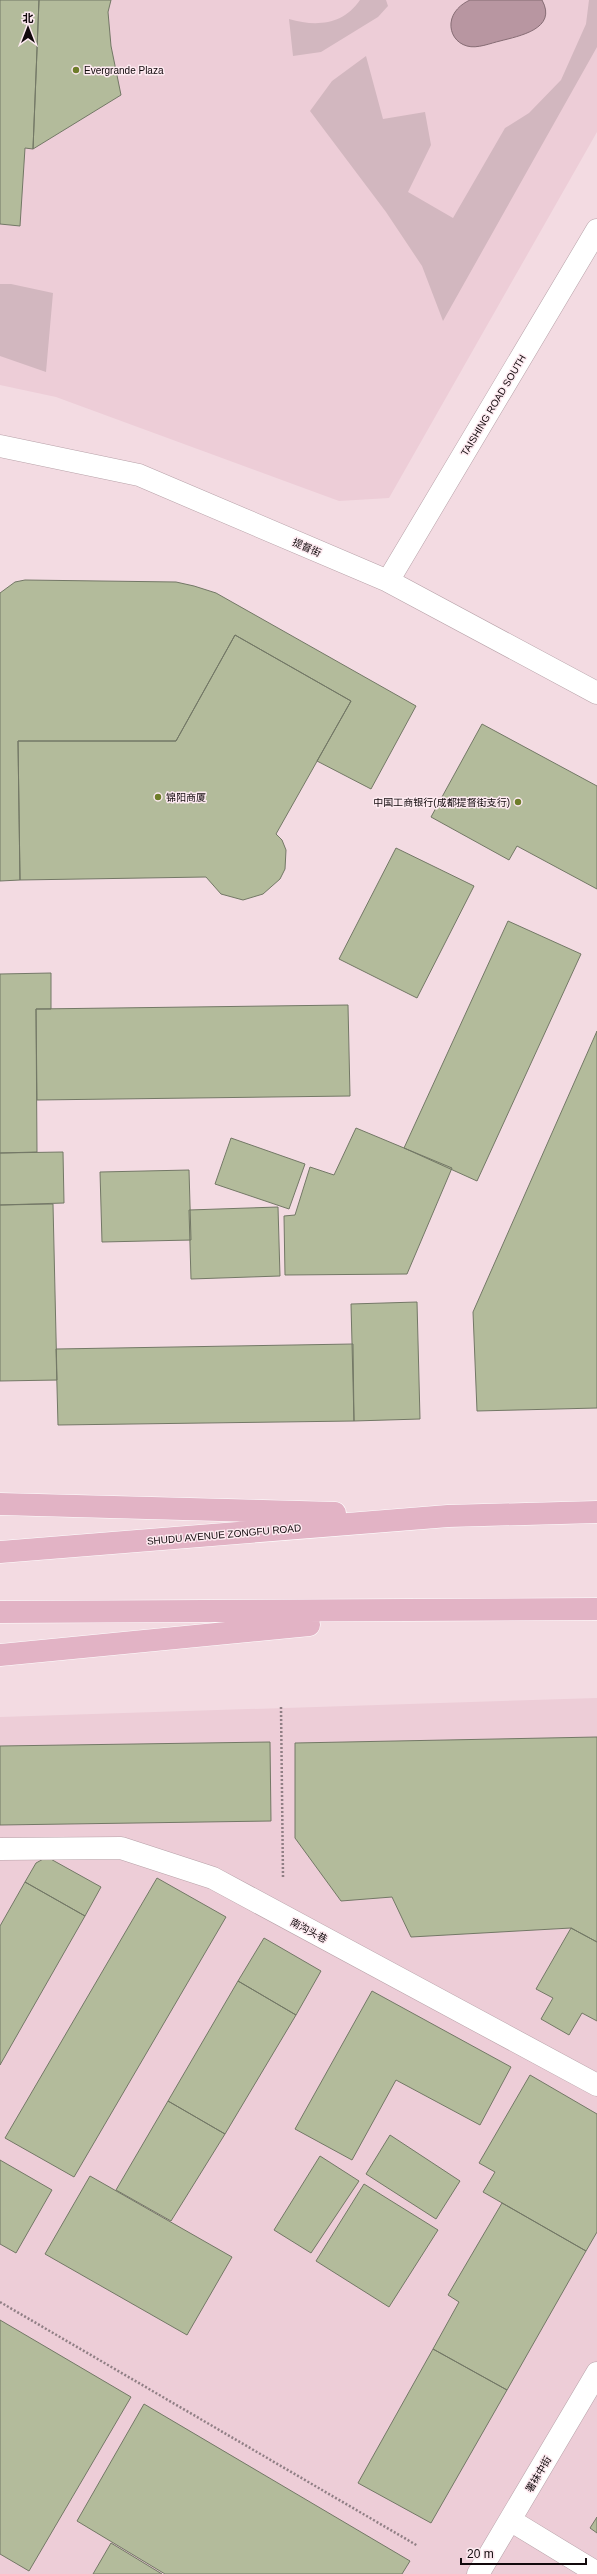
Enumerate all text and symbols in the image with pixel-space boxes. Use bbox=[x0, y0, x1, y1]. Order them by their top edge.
north arrow bbox=[8, 8, 48, 48]
text: 北 bbox=[23, 12, 34, 24]
marker: Evergrande Plaza bbox=[71, 65, 81, 75]
place label: Evergrande Plaza bbox=[84, 65, 164, 76]
street label: TAISHING ROAD SOUTH bbox=[459, 353, 528, 458]
street label: 提督街 bbox=[291, 537, 323, 558]
marker: 锦阳商厦 bbox=[153, 792, 163, 802]
place label: 锦阳商厦 bbox=[166, 792, 206, 803]
place label: 中国工商银行(成都提督街支行) bbox=[373, 797, 510, 808]
marker: 中国工商银行(成都提督街支行) bbox=[513, 797, 523, 807]
street label: SHUDU AVENUE ZONGFU ROAD bbox=[146, 1522, 302, 1547]
street label: 南沟头巷 bbox=[289, 1916, 329, 1945]
street label: 署袜中街 bbox=[523, 2454, 553, 2494]
scale bar bbox=[461, 2540, 586, 2566]
text: 20 m bbox=[467, 2547, 494, 2561]

